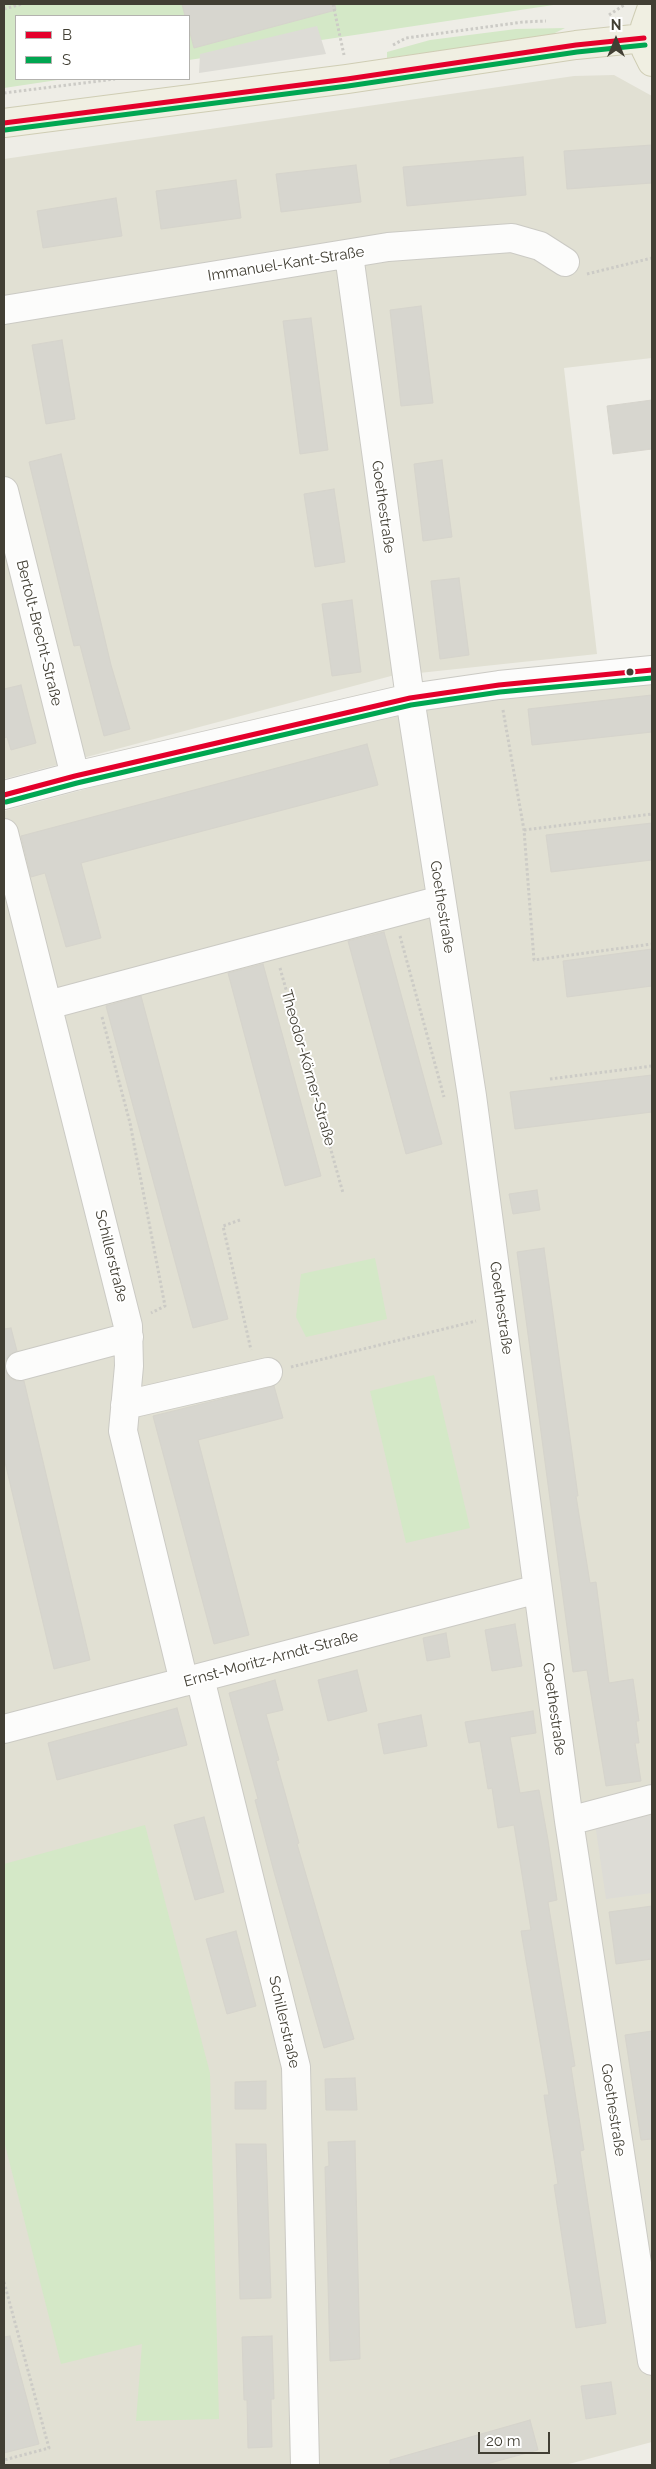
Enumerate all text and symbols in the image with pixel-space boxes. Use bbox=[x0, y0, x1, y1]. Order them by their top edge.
legend bbox=[15, 15, 190, 80]
north arrow bbox=[591, 15, 641, 65]
text: N bbox=[611, 17, 621, 33]
text: B bbox=[62, 26, 72, 44]
text: S bbox=[62, 51, 71, 69]
street label: Immanuel-Kant-Straße bbox=[206, 243, 366, 285]
street label: Goethestraße bbox=[368, 459, 398, 555]
street label: Bertolt-Brecht-Straße bbox=[12, 558, 66, 708]
unlabelled marker bbox=[625, 667, 635, 677]
street label: Goethestraße bbox=[426, 859, 458, 955]
street label: Theodor-Körner-Straße bbox=[277, 988, 339, 1148]
street label: Schillerstraße bbox=[91, 1208, 131, 1304]
street label: Goethestraße bbox=[486, 1260, 516, 1356]
street label: Ernst-Moritz-Arndt-Straße bbox=[182, 1627, 360, 1691]
street label: Goethestraße bbox=[539, 1661, 569, 1757]
street label: Schillerstraße bbox=[265, 1974, 303, 2070]
street label: Goethestraße bbox=[597, 2062, 629, 2158]
scale bar bbox=[481, 2422, 554, 2454]
text: 20 m bbox=[486, 2432, 521, 2450]

